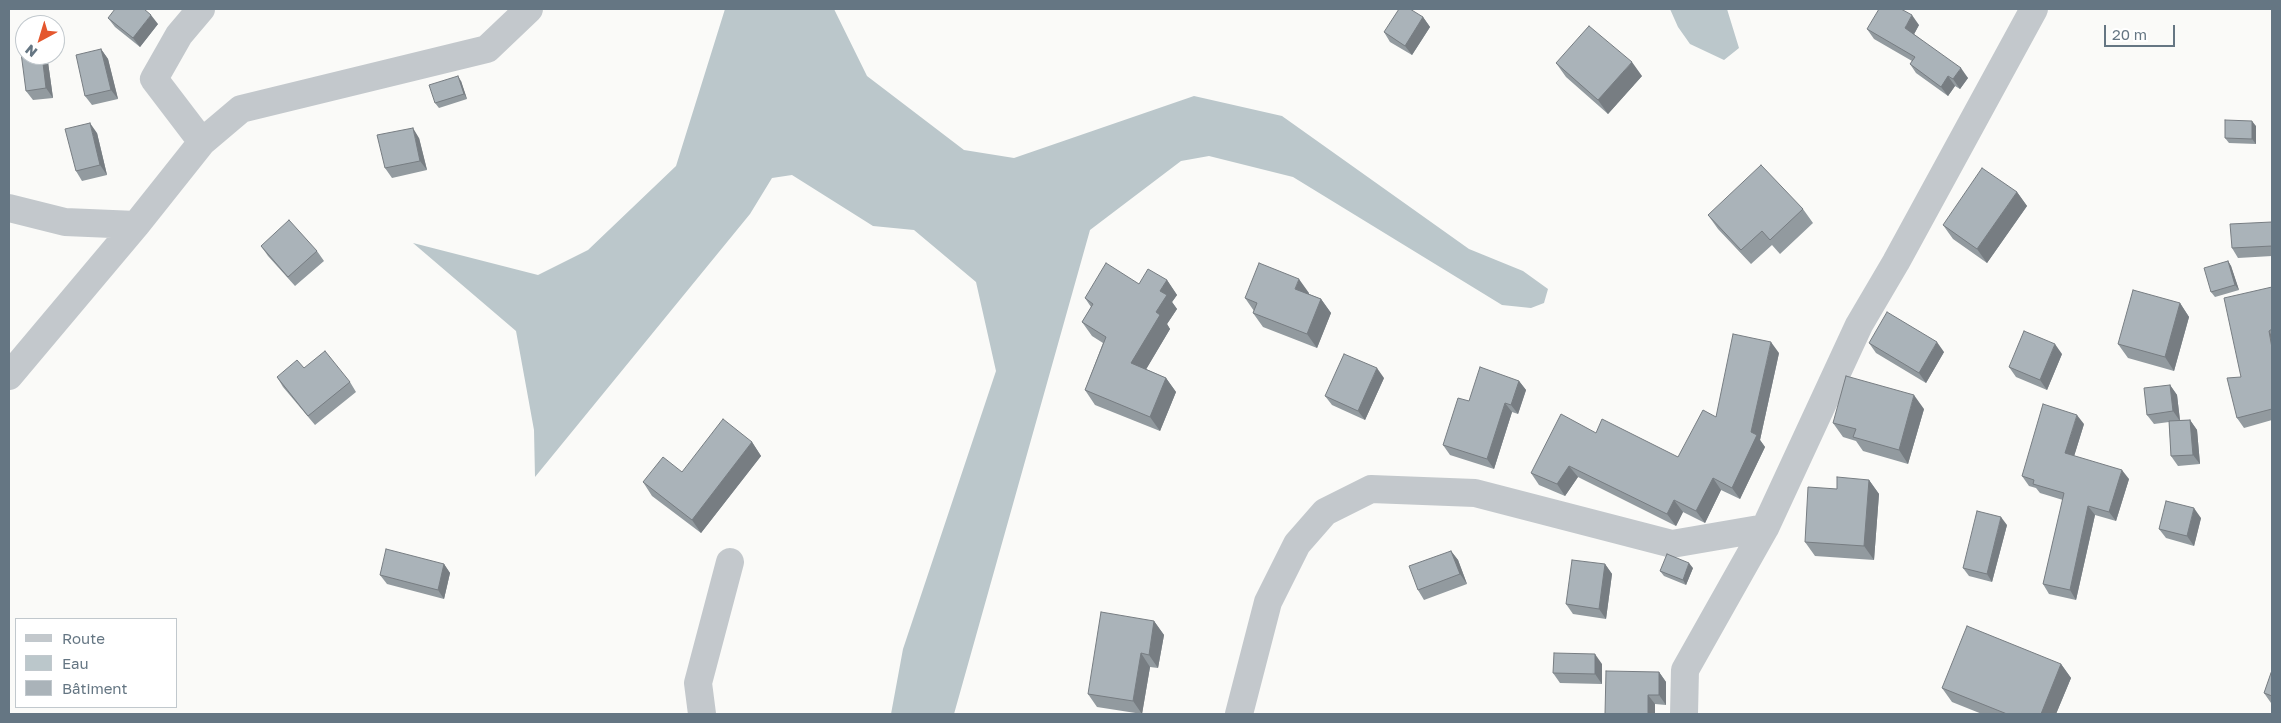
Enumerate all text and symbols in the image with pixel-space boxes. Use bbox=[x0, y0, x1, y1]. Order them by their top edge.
north arrow bbox=[15, 15, 65, 65]
scale bar bbox=[2106, 15, 2177, 47]
text: 20 m bbox=[2112, 25, 2147, 43]
text: N bbox=[21, 41, 40, 61]
legend bbox=[15, 618, 178, 708]
text: Route bbox=[62, 629, 105, 647]
text: Eau bbox=[62, 654, 89, 672]
text: Bâtiment bbox=[62, 679, 127, 697]

